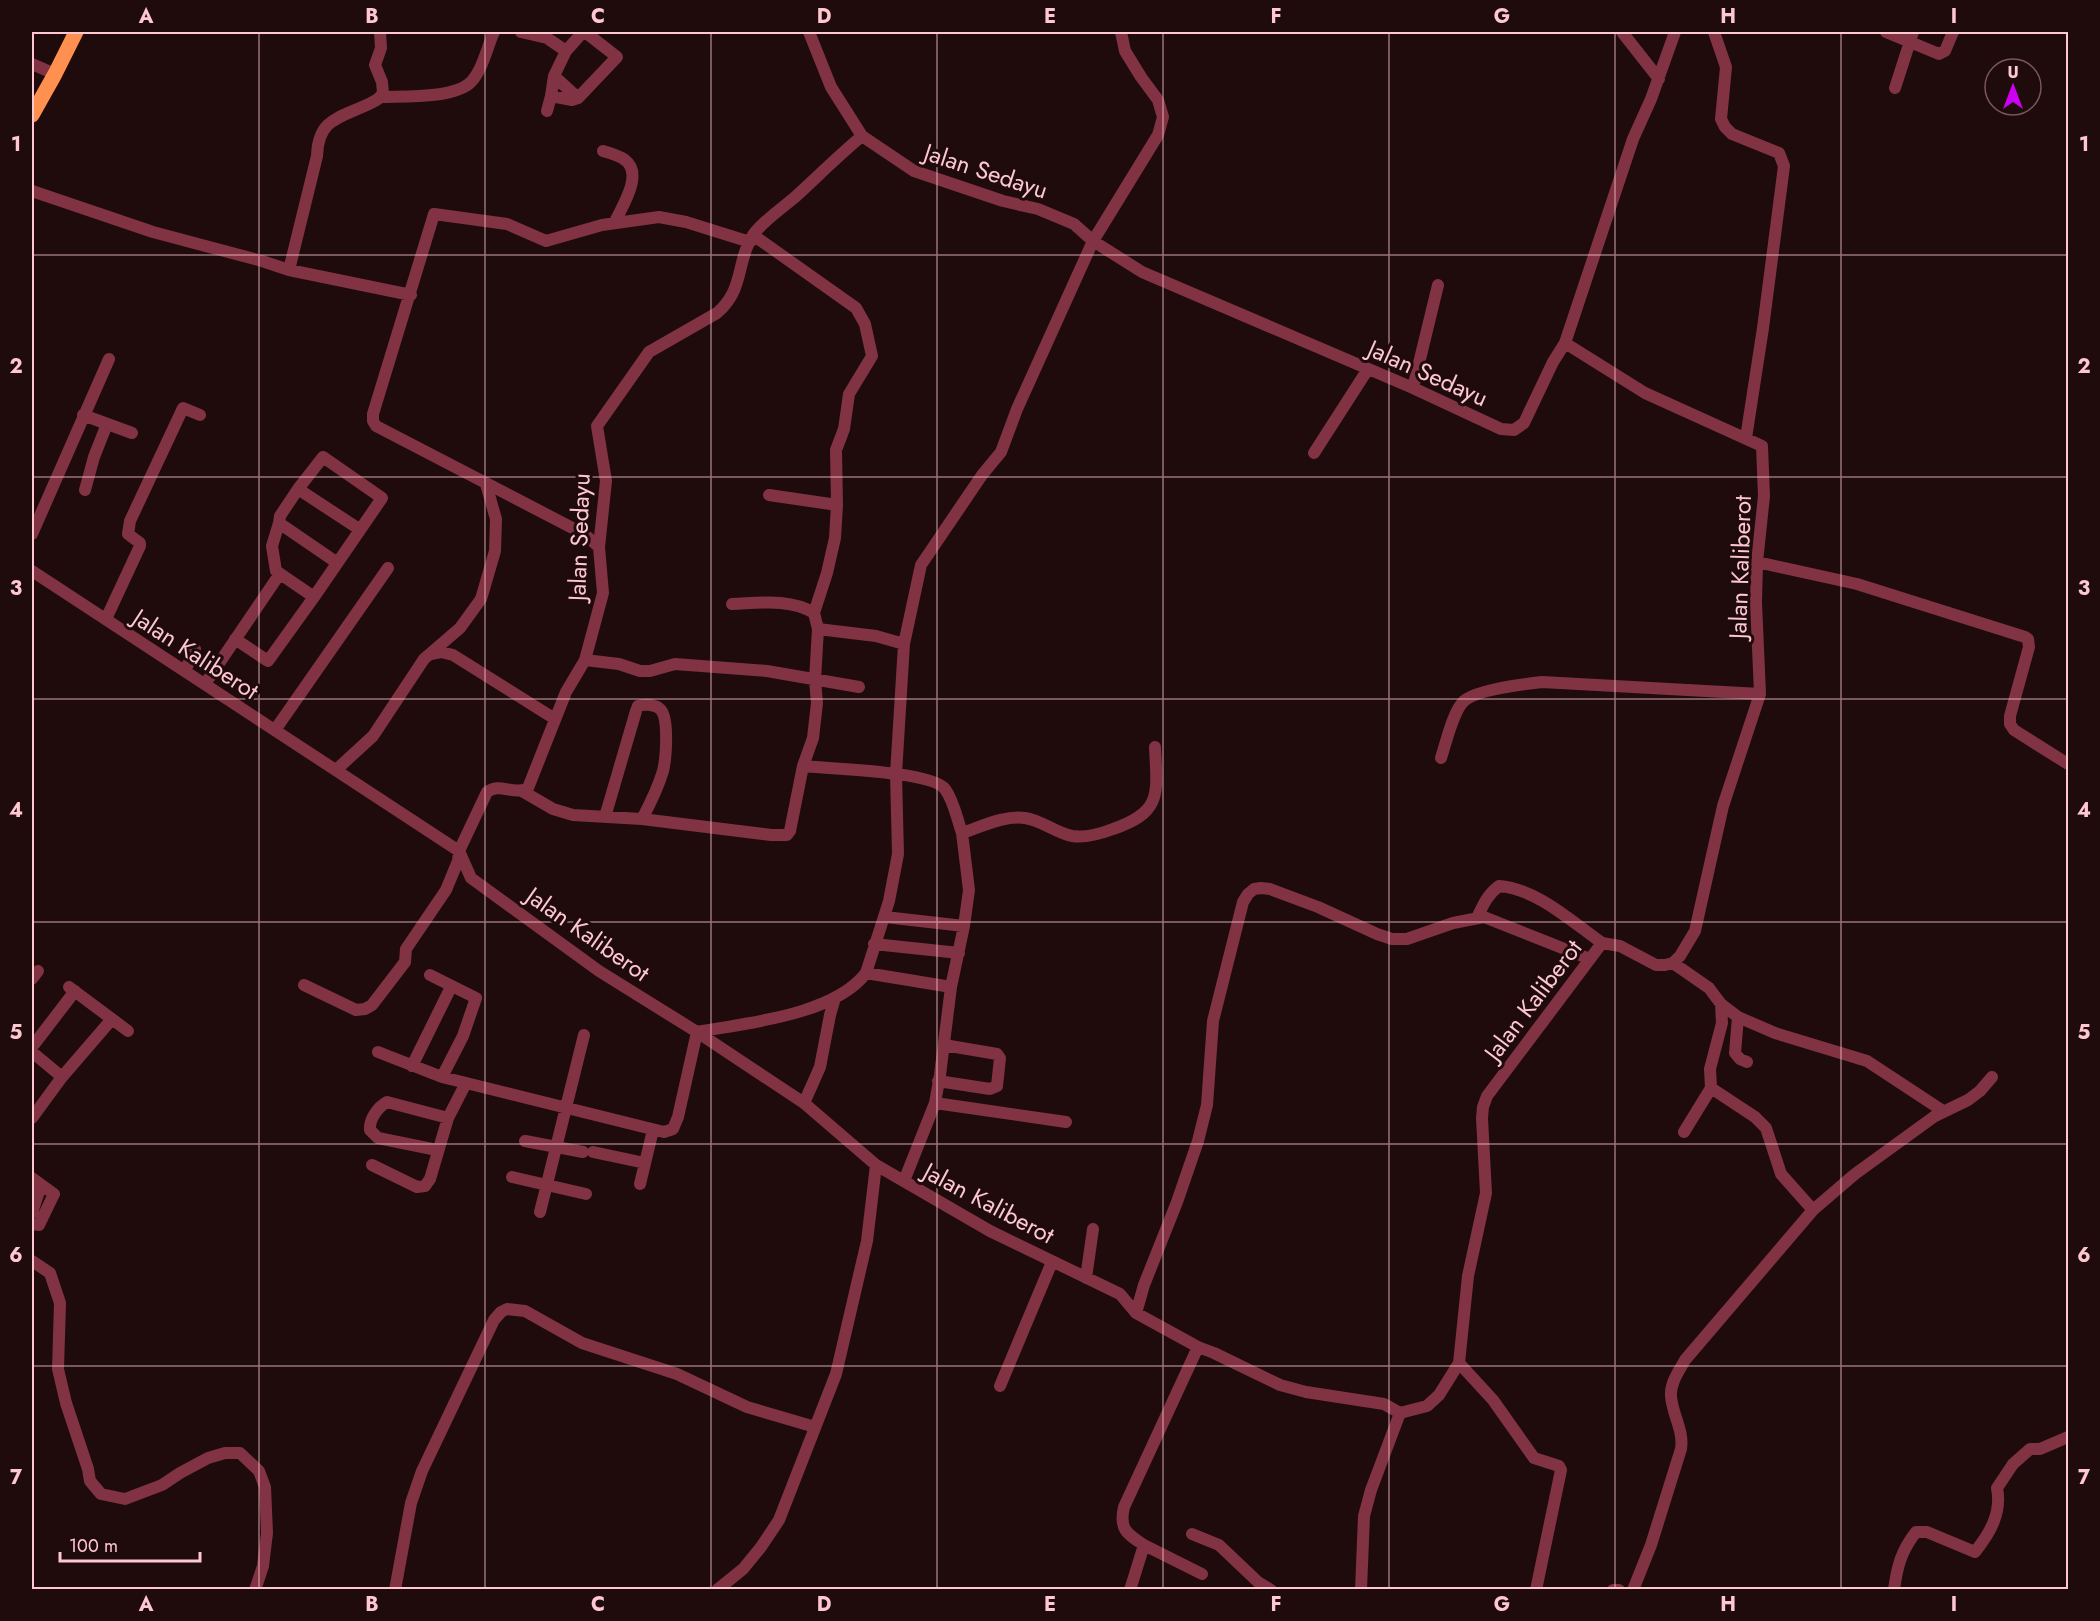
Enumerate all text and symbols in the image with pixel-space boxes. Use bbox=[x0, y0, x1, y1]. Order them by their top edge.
text: A bbox=[138, 2, 154, 31]
text: B bbox=[365, 2, 379, 31]
text: C bbox=[591, 2, 605, 31]
text: D bbox=[817, 2, 831, 31]
text: E bbox=[1044, 2, 1056, 31]
text: F bbox=[1270, 2, 1282, 31]
text: G bbox=[1494, 2, 1510, 31]
text: H bbox=[1720, 2, 1736, 31]
text: I bbox=[1951, 2, 1957, 31]
north arrow bbox=[1983, 57, 2043, 117]
text: U bbox=[2007, 61, 2019, 84]
text: 1 bbox=[11, 130, 21, 159]
text: 1 bbox=[2079, 130, 2089, 159]
street label: Jalan Sedayu bbox=[917, 134, 1052, 207]
street label: Jalan Sedayu bbox=[1360, 330, 1494, 415]
text: 2 bbox=[9, 352, 23, 381]
text: 2 bbox=[2077, 352, 2091, 381]
street label: Jalan Sedayu bbox=[559, 472, 599, 605]
street label: Jalan Kaliberot bbox=[1720, 494, 1760, 642]
text: 3 bbox=[10, 574, 22, 603]
text: 3 bbox=[2078, 574, 2090, 603]
street label: Jalan Kaliberot bbox=[124, 599, 266, 708]
text: 4 bbox=[9, 796, 23, 825]
text: 4 bbox=[2077, 796, 2091, 825]
street label: Jalan Kaliberot bbox=[517, 877, 657, 990]
street label: Jalan Kaliberot bbox=[1474, 932, 1590, 1070]
text: 5 bbox=[10, 1018, 23, 1047]
text: 5 bbox=[2078, 1018, 2091, 1047]
street label: Jalan Kaliberot bbox=[915, 1152, 1061, 1252]
text: 6 bbox=[9, 1241, 23, 1270]
text: 6 bbox=[2077, 1241, 2091, 1270]
text: 7 bbox=[10, 1463, 23, 1492]
text: 7 bbox=[2078, 1463, 2091, 1492]
scale bar bbox=[60, 1525, 200, 1563]
text: 100 m bbox=[69, 1533, 118, 1559]
text: A bbox=[138, 1590, 154, 1619]
text: B bbox=[365, 1590, 379, 1619]
text: C bbox=[591, 1590, 605, 1619]
text: D bbox=[817, 1590, 831, 1619]
text: E bbox=[1044, 1590, 1056, 1619]
text: F bbox=[1270, 1590, 1282, 1619]
text: G bbox=[1494, 1590, 1510, 1619]
text: H bbox=[1720, 1590, 1736, 1619]
text: I bbox=[1951, 1590, 1957, 1619]

